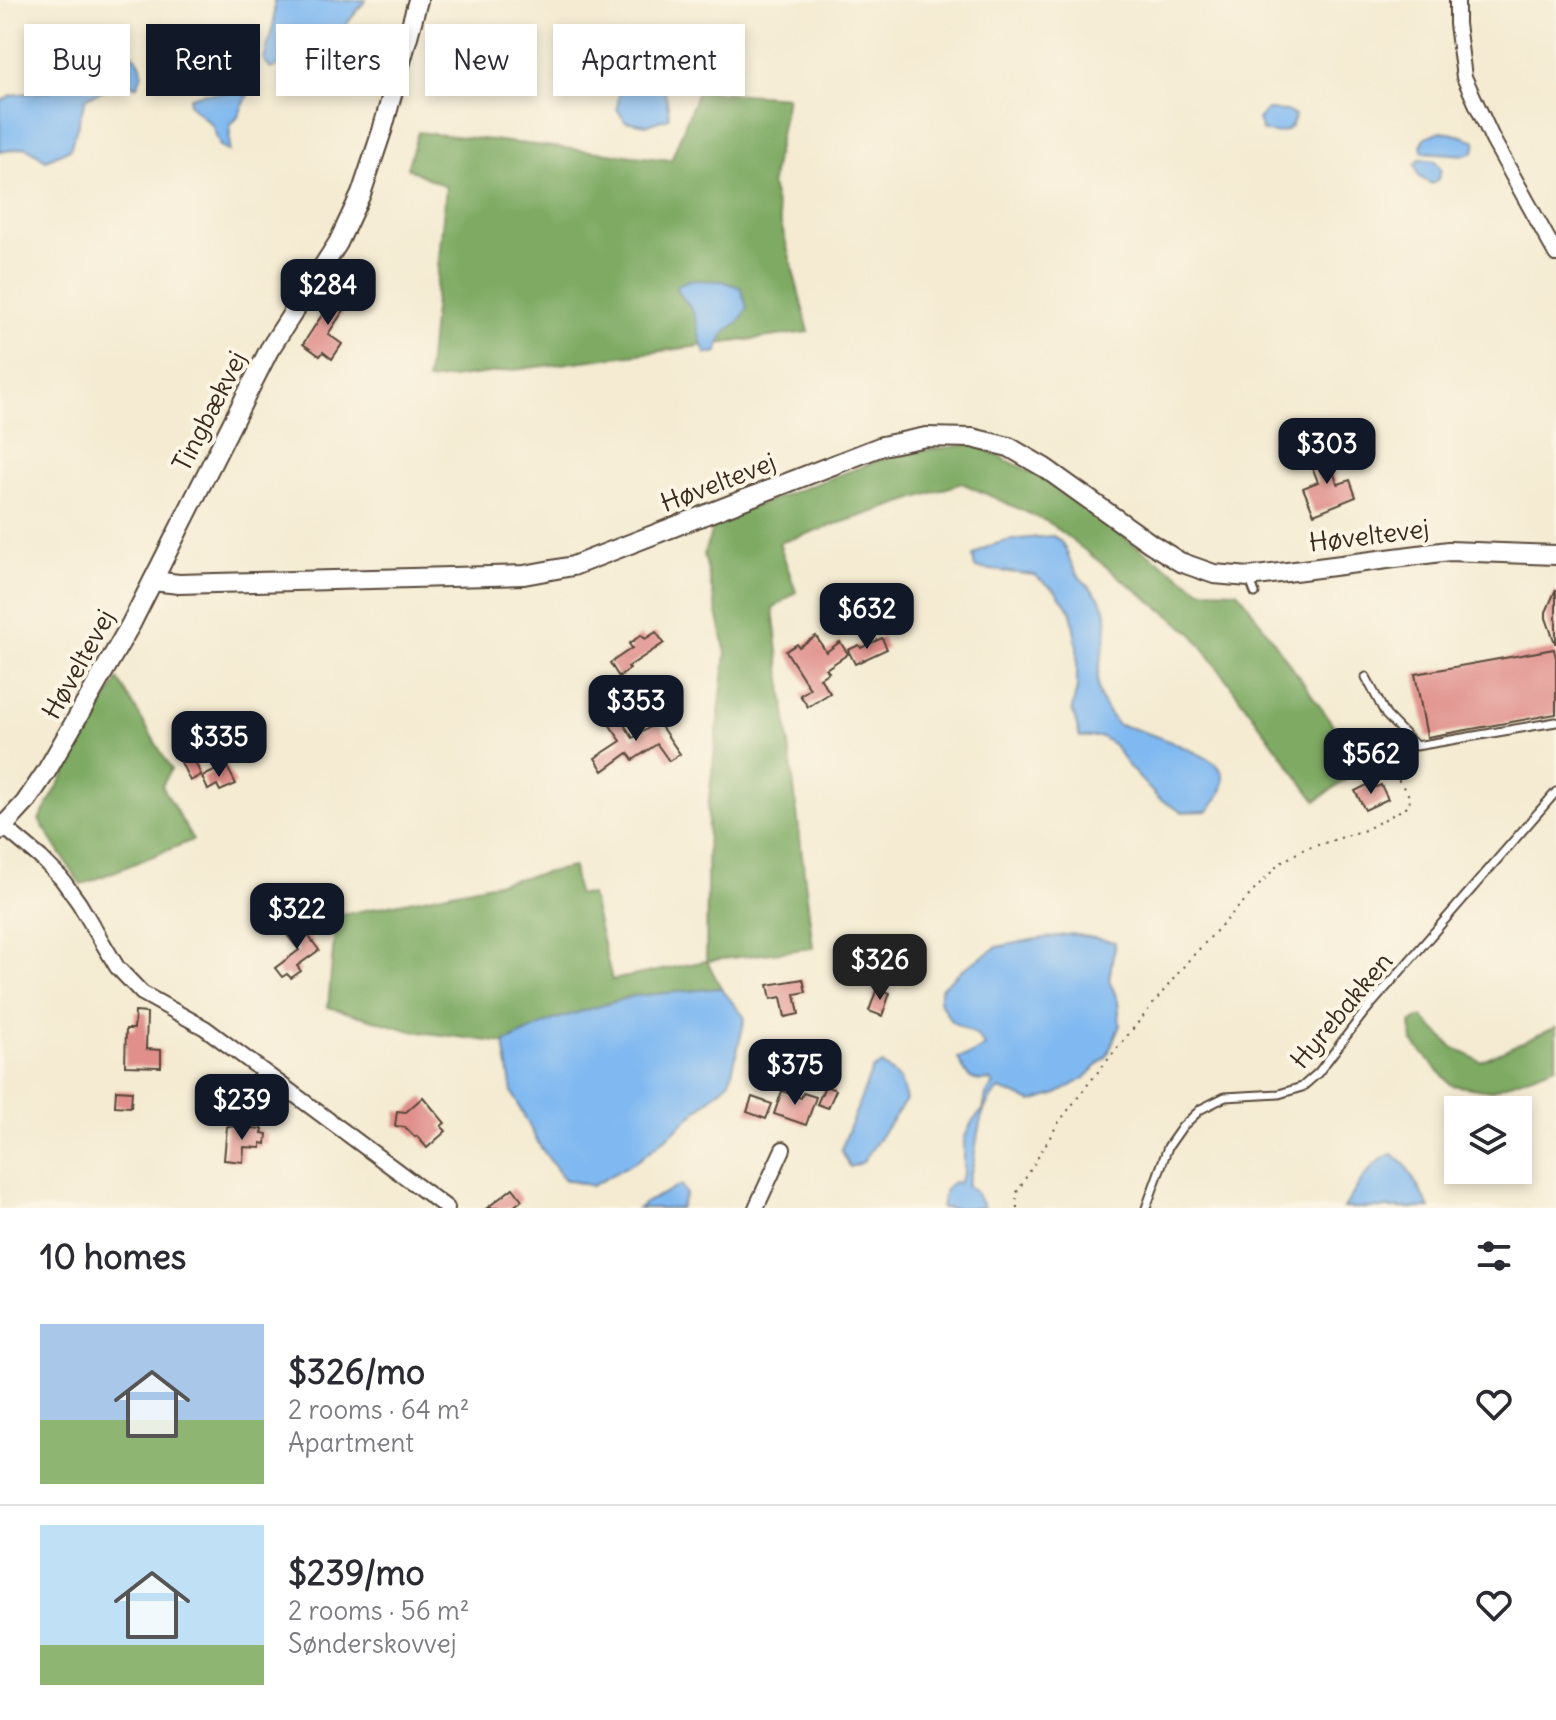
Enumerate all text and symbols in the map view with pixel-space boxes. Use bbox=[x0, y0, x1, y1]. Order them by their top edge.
chip: Buy bbox=[24, 24, 130, 96]
chip: Rent bbox=[146, 24, 260, 96]
chip: Filters bbox=[276, 24, 409, 96]
chip: New bbox=[425, 24, 537, 96]
chip: Apartment bbox=[553, 24, 745, 96]
pin: $284 bbox=[281, 259, 375, 327]
text: $284 bbox=[299, 268, 357, 301]
street label: Tingbækvej bbox=[165, 345, 253, 477]
pin: $303 bbox=[1280, 418, 1374, 486]
text: $303 bbox=[1296, 427, 1358, 460]
street label: Høveltevej bbox=[656, 445, 780, 519]
street label: Høveltevej bbox=[1307, 511, 1431, 559]
pin: $632 bbox=[820, 583, 914, 651]
text: $632 bbox=[838, 592, 896, 625]
street label: Høveltevej bbox=[34, 603, 122, 725]
pin: $353 bbox=[589, 675, 683, 743]
text: $353 bbox=[607, 684, 665, 717]
pin: $335 bbox=[172, 711, 266, 779]
text: $335 bbox=[190, 720, 248, 753]
pin: $562 bbox=[1324, 728, 1418, 796]
text: $562 bbox=[1342, 737, 1400, 770]
pin: $322 bbox=[250, 883, 344, 951]
text: $322 bbox=[268, 892, 326, 925]
pin: $326 bbox=[833, 934, 927, 1002]
text: $326 bbox=[851, 943, 909, 976]
street label: Hyrebakken bbox=[1283, 945, 1399, 1075]
pin: $375 bbox=[748, 1039, 842, 1107]
text: $375 bbox=[767, 1048, 823, 1081]
pin: $239 bbox=[195, 1074, 289, 1142]
text: $239 bbox=[213, 1083, 271, 1116]
map controls bbox=[1444, 1096, 1532, 1184]
button: layers bbox=[1444, 1096, 1532, 1184]
icon: filters bbox=[1472, 1234, 1516, 1278]
text: 10 homes bbox=[40, 1235, 186, 1278]
text: $326/mo bbox=[288, 1350, 425, 1393]
icon: home bbox=[104, 1356, 200, 1452]
icon: heart bbox=[1472, 1382, 1516, 1426]
text: 2 rooms · 64 m² bbox=[288, 1393, 470, 1426]
text: Apartment bbox=[288, 1426, 414, 1459]
text: $239/mo bbox=[288, 1551, 425, 1594]
icon: home bbox=[104, 1557, 200, 1653]
icon: heart bbox=[1472, 1583, 1516, 1627]
text: 2 rooms · 56 m² bbox=[288, 1594, 469, 1627]
text: Sønderskovvej bbox=[288, 1627, 456, 1660]

